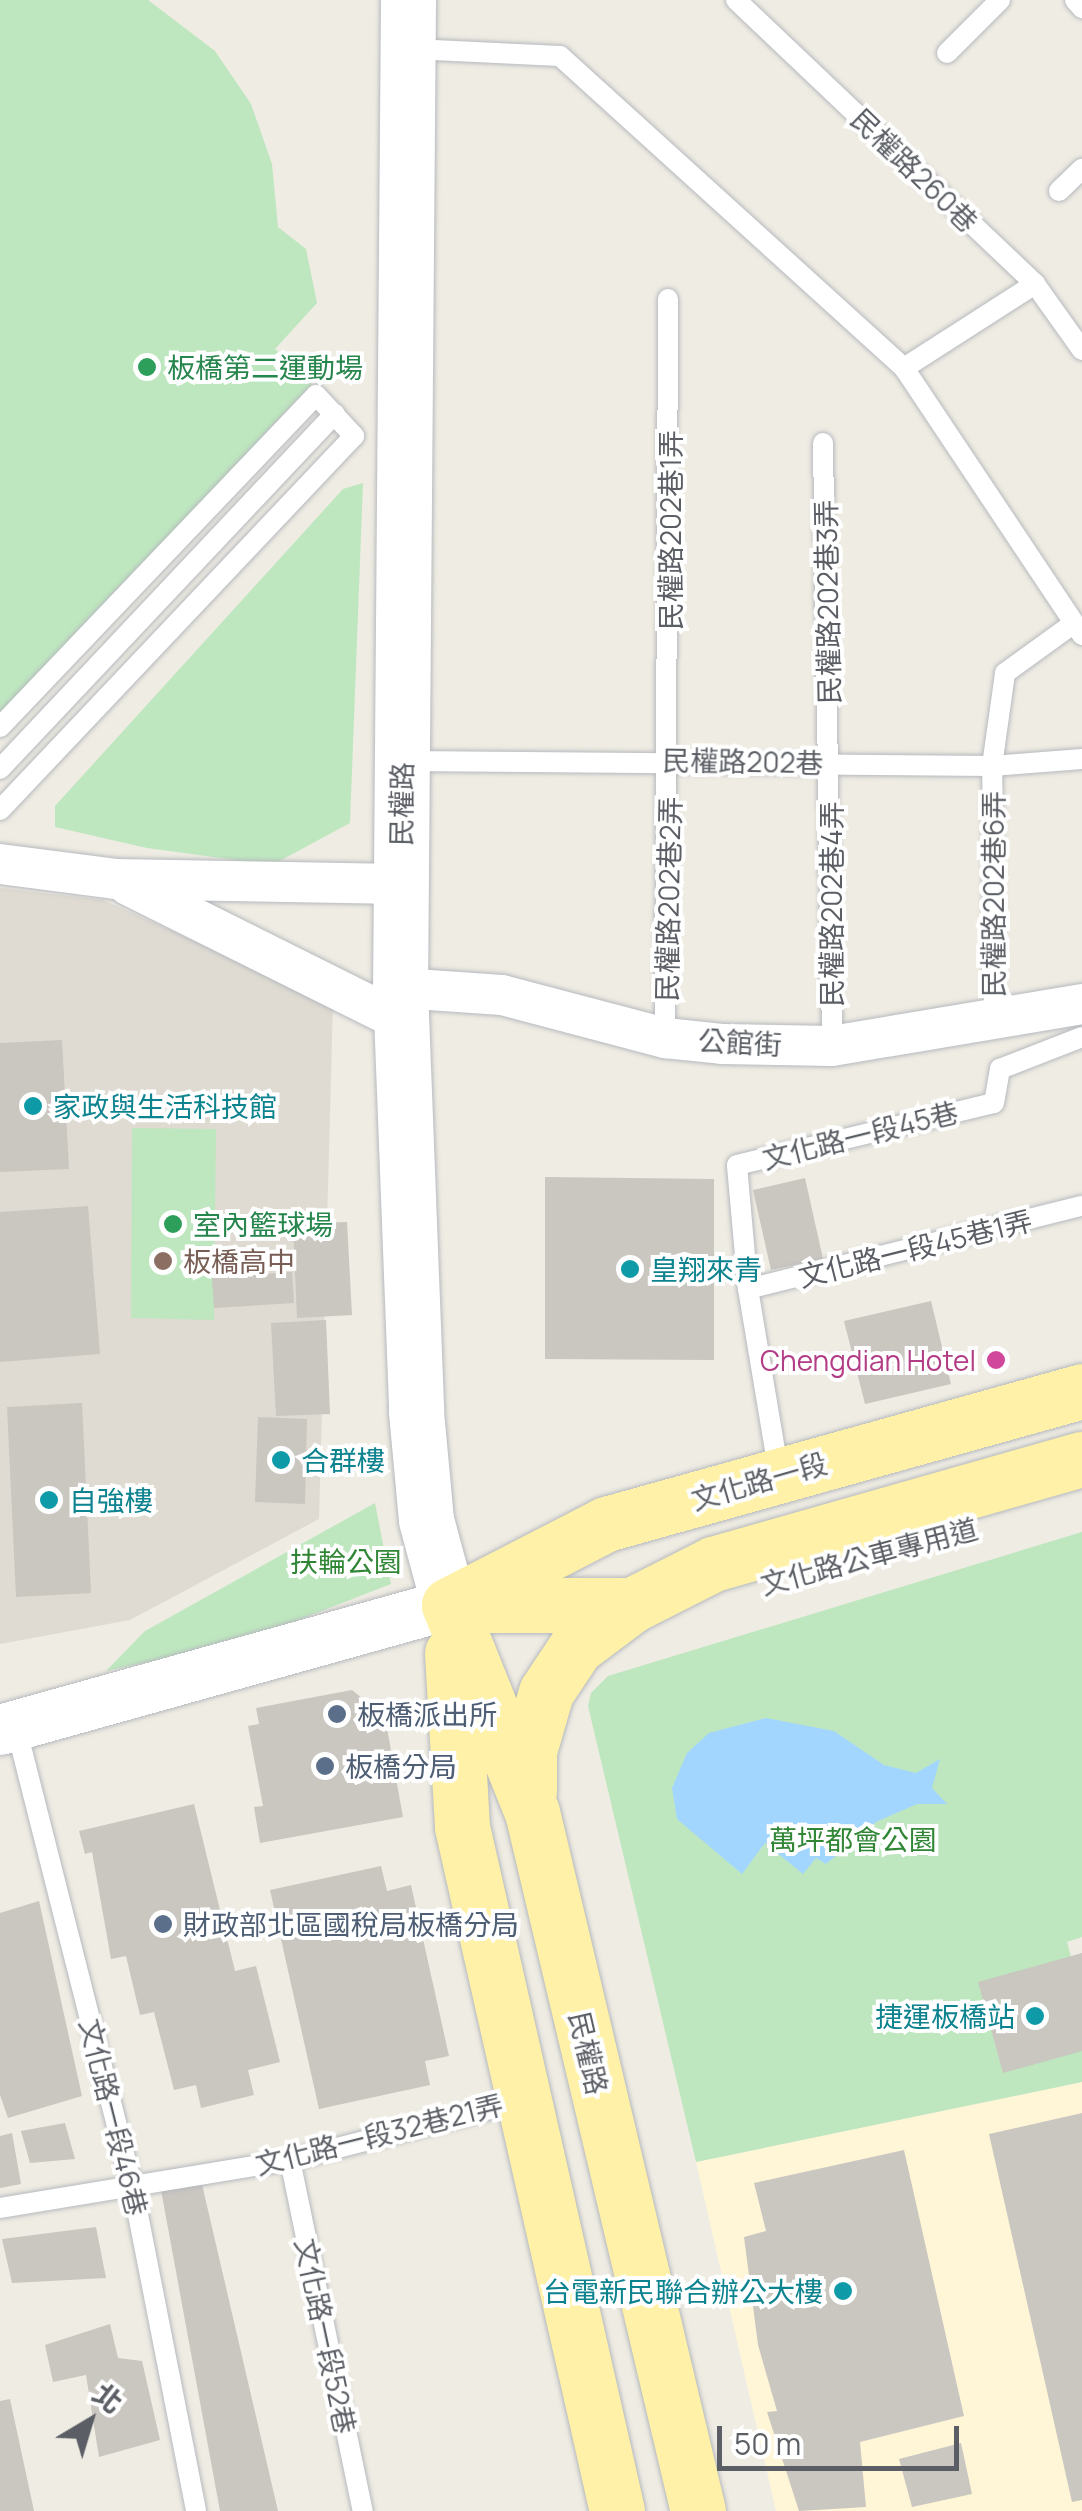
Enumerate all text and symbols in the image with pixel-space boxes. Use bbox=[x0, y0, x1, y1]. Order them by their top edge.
street label: 民權路260巷 bbox=[845, 102, 985, 238]
place label: 板橋第二運動場 bbox=[167, 350, 363, 384]
marker: 板橋第二運動場 bbox=[136, 356, 158, 378]
street label: 民權路202巷1弄 bbox=[653, 430, 687, 630]
street label: 民權路202巷3弄 bbox=[808, 499, 846, 705]
street label: 民權路202巷 bbox=[662, 743, 824, 779]
street label: 民權路 bbox=[383, 762, 419, 846]
street label: 民權路202巷6弄 bbox=[976, 791, 1010, 997]
street label: 民權路202巷2弄 bbox=[649, 796, 687, 1002]
street label: 民權路202巷4弄 bbox=[814, 801, 848, 1007]
street label: 公館街 bbox=[697, 1023, 783, 1061]
place label: 家政與生活科技館 bbox=[53, 1089, 277, 1123]
street label: 文化路一段45巷 bbox=[759, 1094, 961, 1176]
marker: 家政與生活科技館 bbox=[22, 1095, 44, 1117]
street label: 文化路一段45巷1弄 bbox=[795, 1203, 1035, 1293]
place label: 室內籃球場 bbox=[193, 1207, 333, 1241]
marker: 室內籃球場 bbox=[162, 1213, 184, 1235]
place label: 板橋高中 bbox=[183, 1244, 295, 1278]
marker: 板橋高中 bbox=[152, 1250, 174, 1272]
place label: 皇翔來青 bbox=[650, 1252, 762, 1286]
marker: 皇翔來青 bbox=[619, 1258, 641, 1280]
place label: Chengdian Hotel bbox=[760, 1343, 976, 1377]
marker: Chengdian Hotel bbox=[985, 1349, 1007, 1371]
place label: 合群樓 bbox=[301, 1443, 385, 1477]
street label: 文化路一段 bbox=[687, 1446, 831, 1516]
marker: 合群樓 bbox=[270, 1449, 292, 1471]
place label: 自強樓 bbox=[69, 1483, 153, 1517]
marker: 自強樓 bbox=[38, 1489, 60, 1511]
street label: 文化路公車專用道 bbox=[756, 1511, 982, 1601]
park label: 扶輪公園 bbox=[290, 1544, 402, 1578]
place label: 板橋派出所 bbox=[357, 1697, 497, 1731]
marker: 板橋派出所 bbox=[326, 1703, 348, 1725]
place label: 板橋分局 bbox=[345, 1749, 457, 1783]
marker: 板橋分局 bbox=[314, 1755, 336, 1777]
park label: 萬坪都會公園 bbox=[769, 1822, 937, 1856]
place label: 財政部北區國稅局板橋分局 bbox=[183, 1907, 519, 1941]
marker: 財政部北區國稅局板橋分局 bbox=[152, 1913, 174, 1935]
place label: 捷運板橋站 bbox=[875, 1999, 1015, 2033]
marker: 捷運板橋站 bbox=[1024, 2005, 1046, 2027]
street label: 民權路 bbox=[563, 2008, 615, 2098]
street label: 文化路一段46巷 bbox=[73, 2015, 155, 2219]
street label: 文化路一段32巷21弄 bbox=[252, 2087, 506, 2181]
street label: 文化路一段52巷 bbox=[289, 2235, 363, 2437]
place label: 台電新民聯合辦公大樓 bbox=[543, 2274, 823, 2308]
marker: 台電新民聯合辦公大樓 bbox=[832, 2280, 854, 2302]
north arrow bbox=[40, 2371, 140, 2471]
text: 北 bbox=[86, 2374, 131, 2421]
scale bar bbox=[722, 2406, 964, 2468]
text: 50 m bbox=[734, 2423, 801, 2464]

